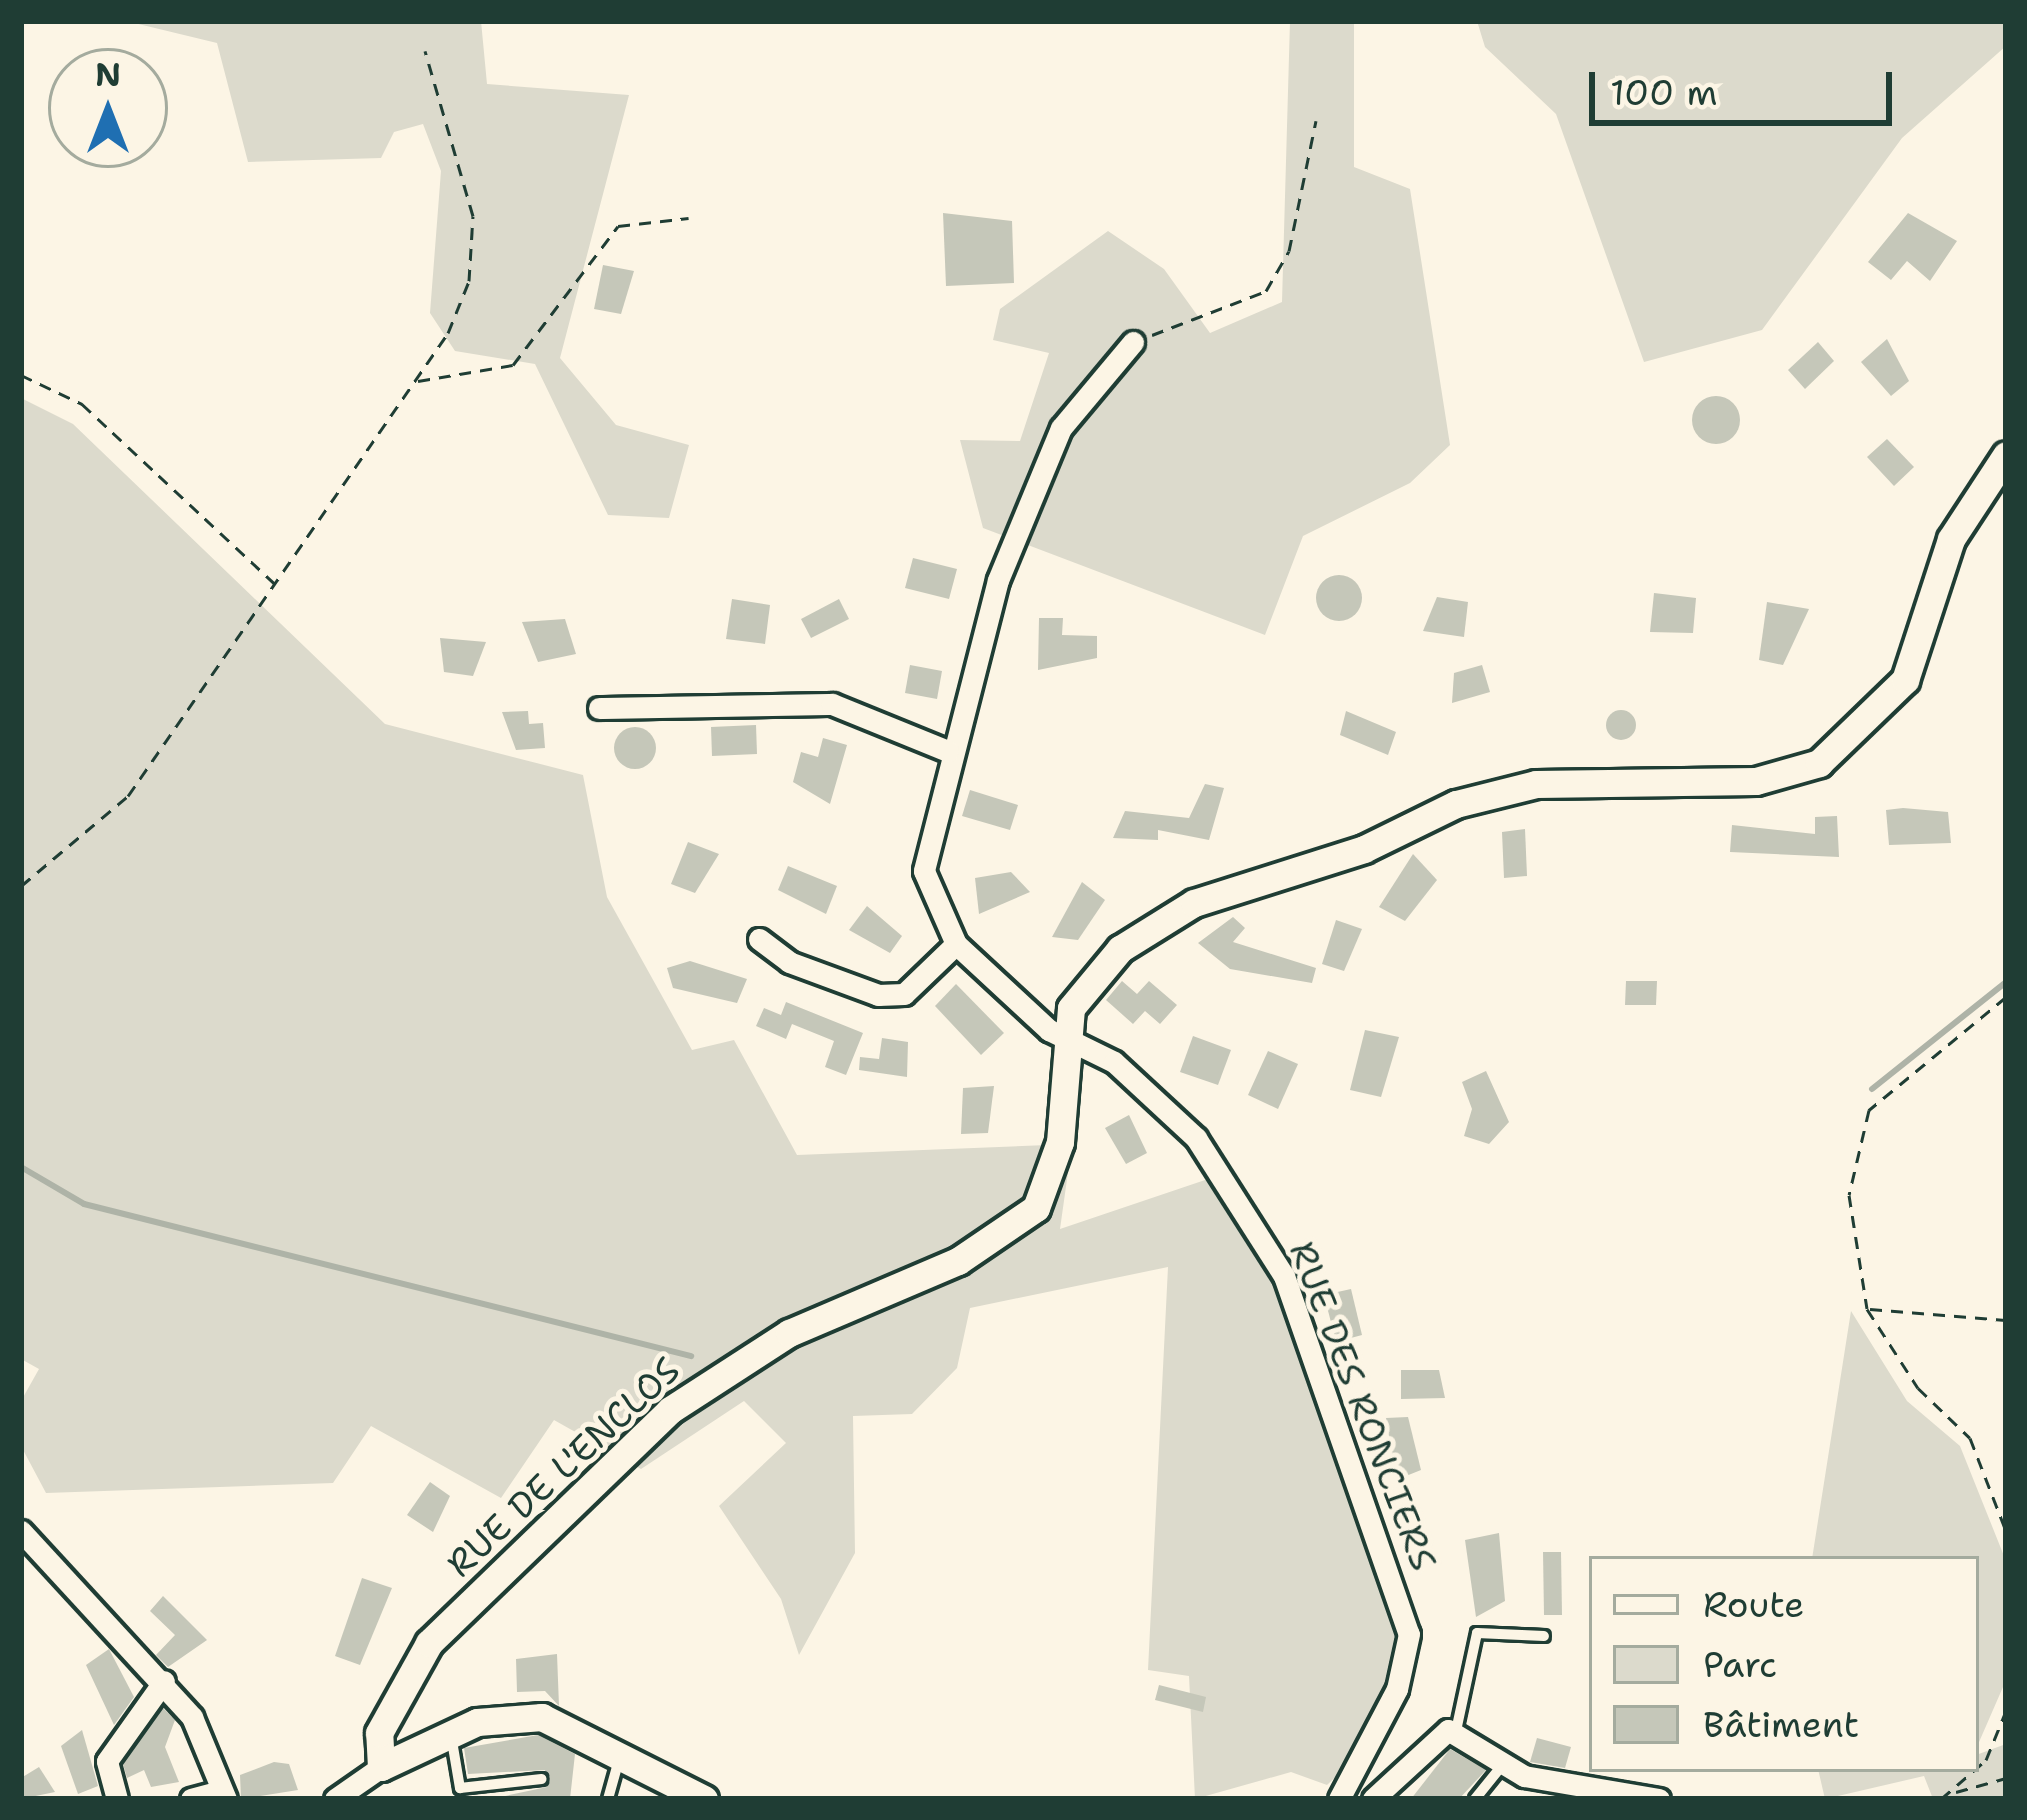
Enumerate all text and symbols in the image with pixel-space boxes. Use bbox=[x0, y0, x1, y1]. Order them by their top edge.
north arrow bbox=[48, 48, 168, 168]
scale bar bbox=[1595, 48, 1898, 122]
text: N bbox=[95, 52, 121, 97]
text: 100 m bbox=[1610, 68, 1718, 117]
street label: RUE DES RONCIERS bbox=[1280, 1236, 1446, 1576]
street label: RUE DE L'ENCLOS bbox=[438, 1348, 688, 1586]
legend bbox=[1589, 1556, 1979, 1772]
text: Route bbox=[1703, 1580, 1804, 1629]
text: Parc bbox=[1703, 1640, 1777, 1689]
text: Bâtiment bbox=[1703, 1700, 1859, 1749]

